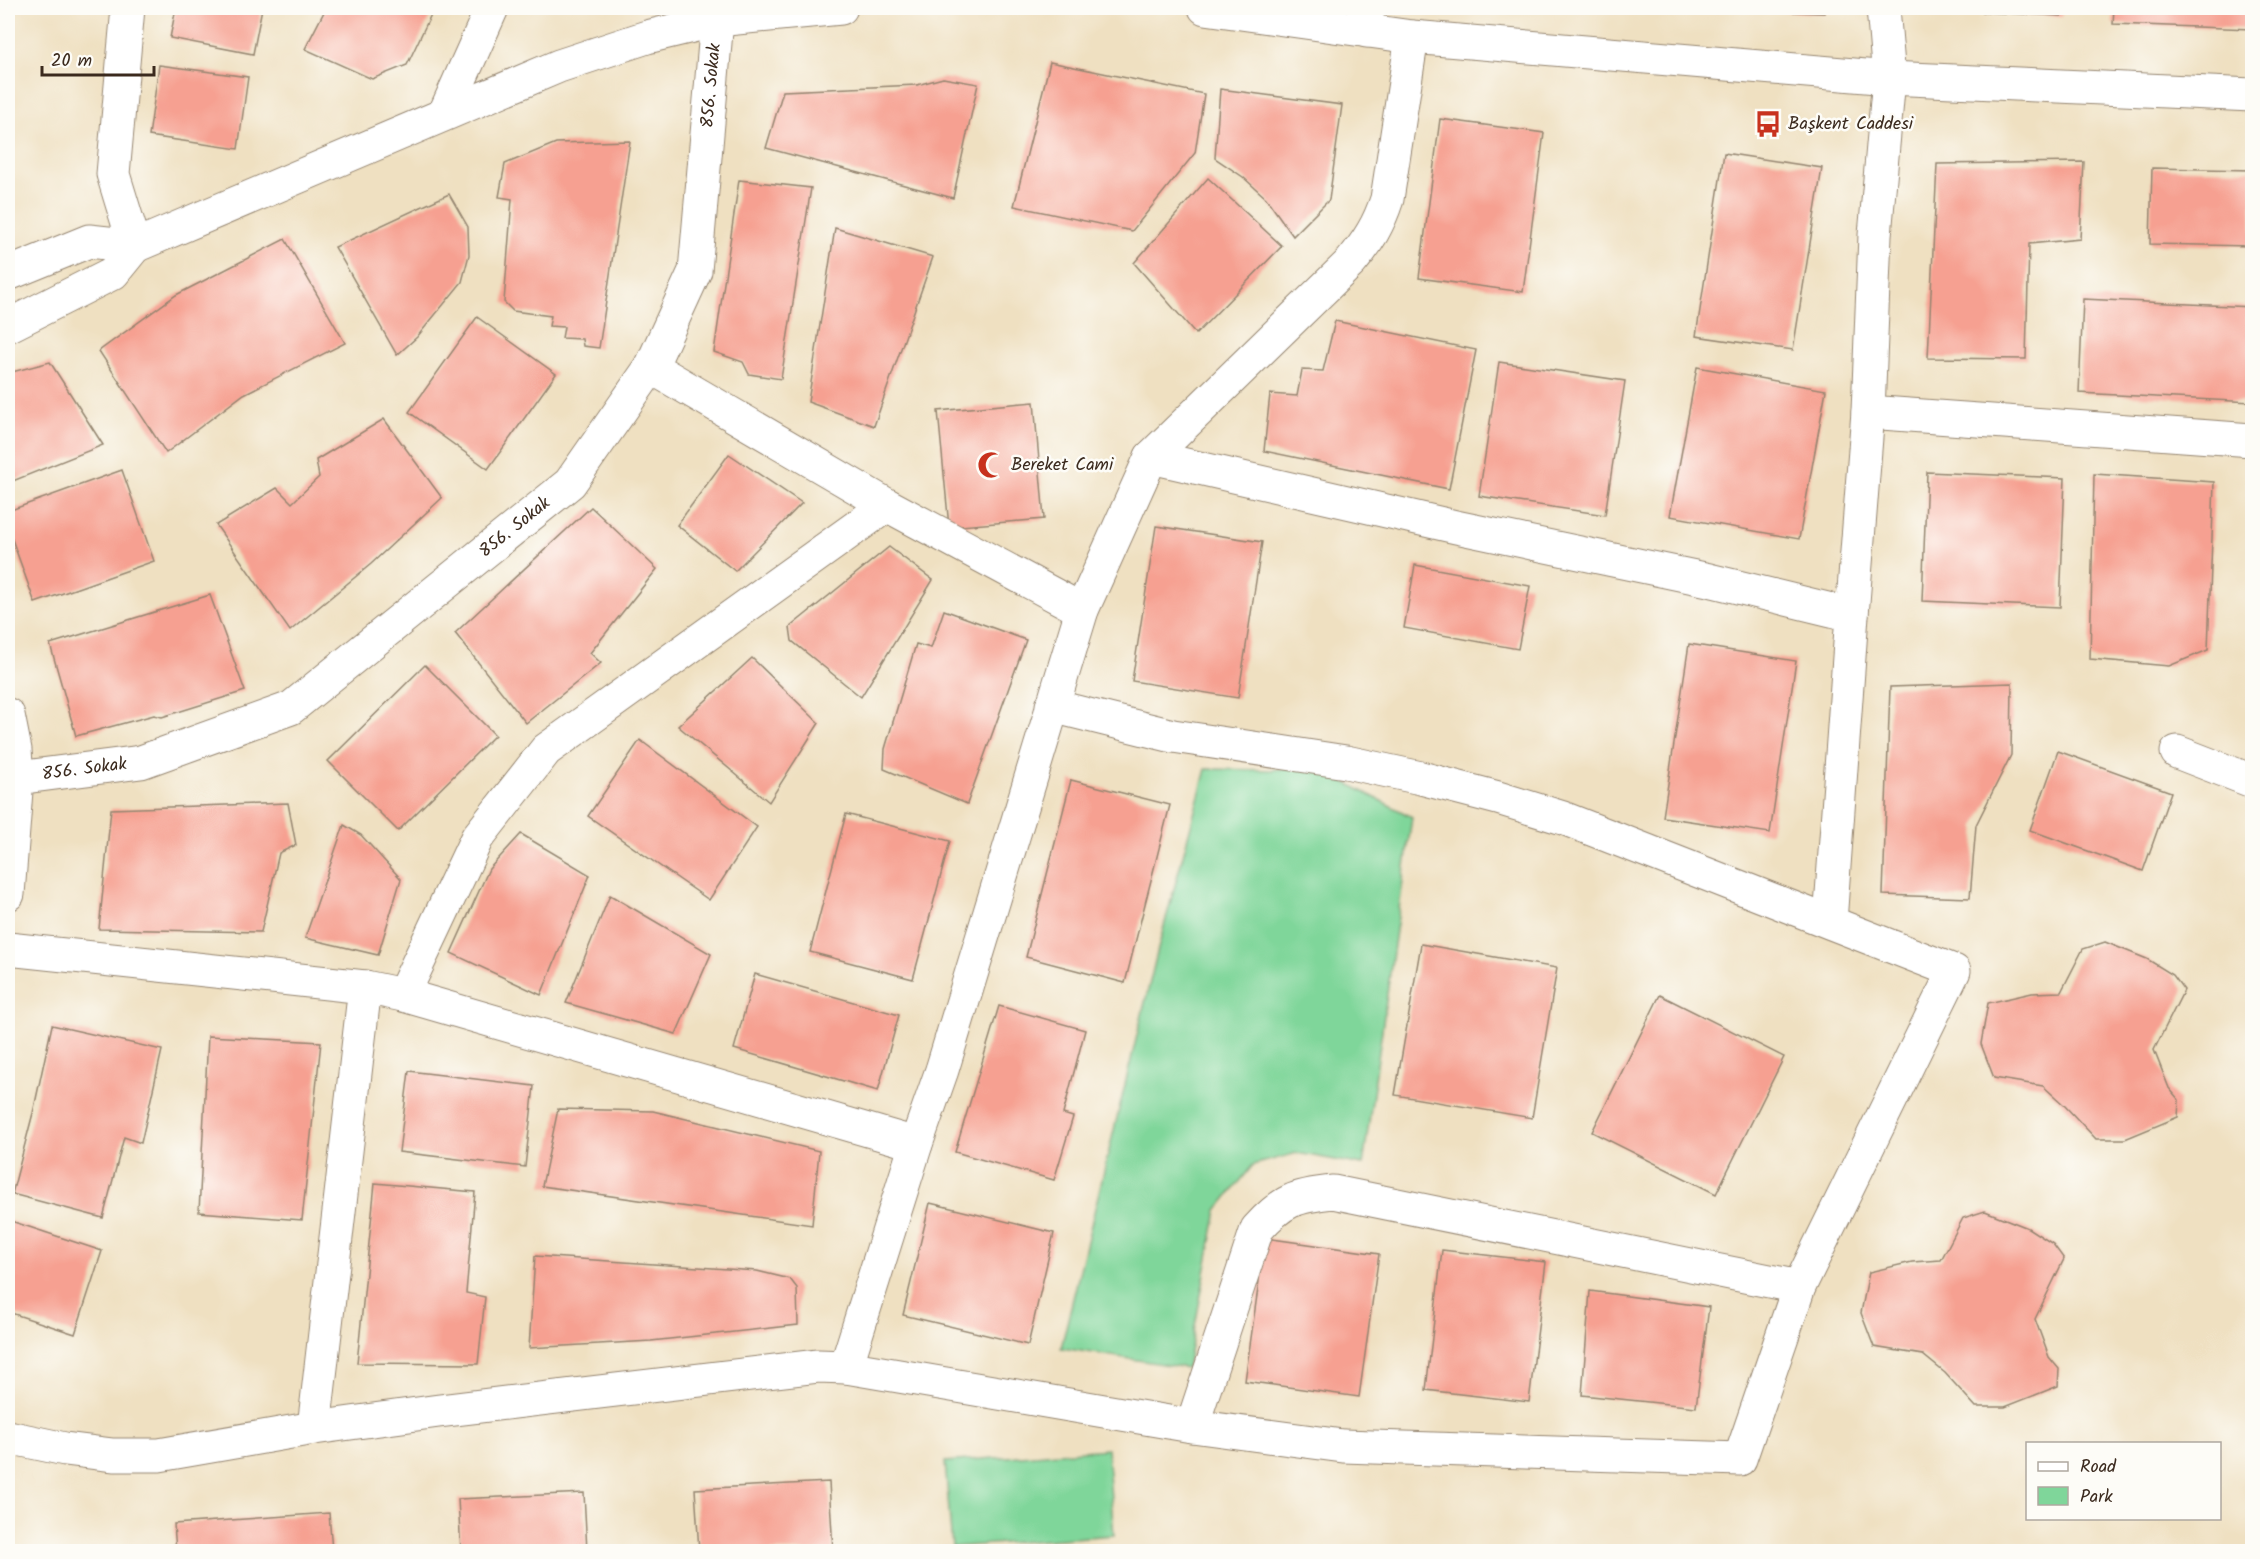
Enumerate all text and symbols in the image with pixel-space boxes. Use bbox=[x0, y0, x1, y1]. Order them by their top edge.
scale bar bbox=[42, 39, 154, 77]
street label: 856. Sokak bbox=[693, 41, 729, 129]
text: 20 m bbox=[51, 47, 92, 76]
bus stop icon: Başkent Caddesi bbox=[1753, 109, 1783, 139]
place label: Başkent Caddesi bbox=[1788, 110, 1914, 139]
mosque icon: Bereket Cami bbox=[976, 450, 1006, 480]
place label: Bereket Cami bbox=[1011, 451, 1114, 480]
street label: 856. Sokak bbox=[473, 489, 557, 565]
street label: 856. Sokak bbox=[40, 749, 129, 789]
legend bbox=[2026, 1442, 2221, 1520]
text: Road bbox=[2080, 1453, 2117, 1482]
text: Park bbox=[2080, 1483, 2113, 1512]

